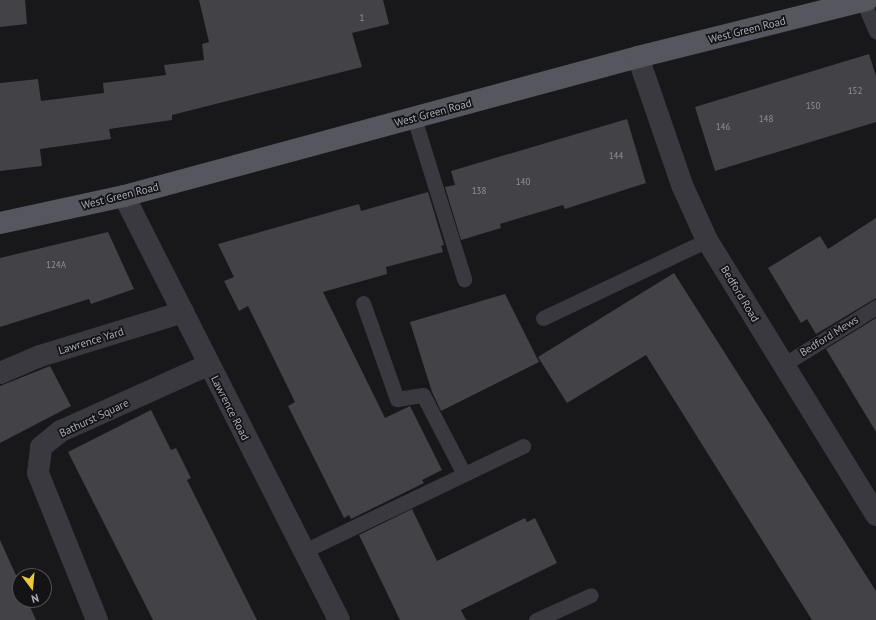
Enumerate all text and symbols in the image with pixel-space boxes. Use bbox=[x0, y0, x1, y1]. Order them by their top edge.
house number: 1 bbox=[360, 13, 364, 23]
street label: West Green Road bbox=[707, 14, 787, 46]
house number: 152 bbox=[848, 86, 862, 96]
street label: West Green Road bbox=[393, 96, 473, 130]
house number: 150 bbox=[806, 101, 820, 111]
house number: 148 bbox=[759, 114, 773, 124]
house number: 146 bbox=[716, 122, 730, 132]
house number: 144 bbox=[609, 151, 623, 161]
house number: 140 bbox=[516, 177, 530, 187]
street label: West Green Road bbox=[80, 180, 160, 212]
house number: 138 bbox=[472, 186, 486, 196]
house number: 124A bbox=[46, 260, 66, 270]
street label: Bedford Road bbox=[718, 264, 762, 324]
street label: Bedford Mews bbox=[797, 313, 861, 359]
street label: Lawrence Yard bbox=[57, 325, 125, 357]
street label: Lawrence Road bbox=[208, 373, 252, 443]
street label: Bathurst Square bbox=[57, 396, 131, 440]
north arrow bbox=[12, 568, 52, 608]
text: N bbox=[30, 591, 40, 606]

